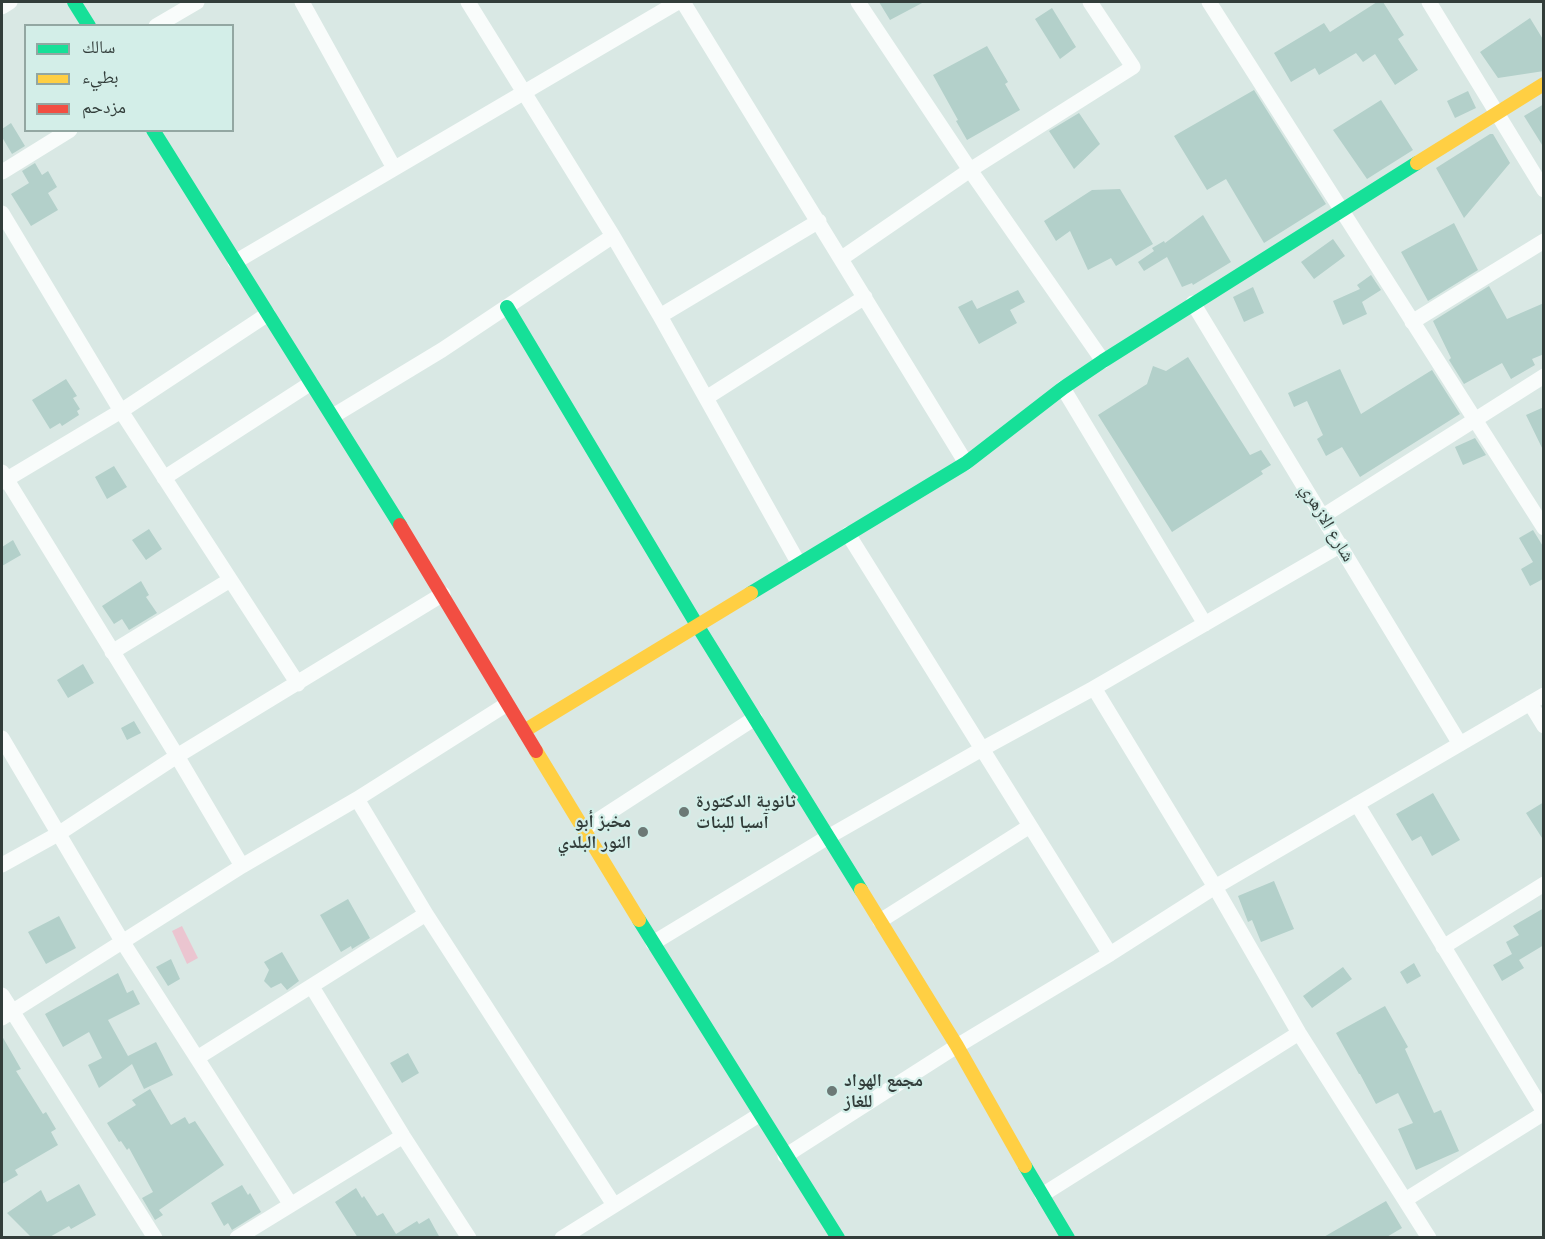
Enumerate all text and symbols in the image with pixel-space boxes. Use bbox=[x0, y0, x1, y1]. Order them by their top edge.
legend bbox=[24, 24, 234, 132]
text: سالك bbox=[82, 34, 115, 58]
text: بطيء bbox=[82, 64, 119, 88]
text: مزدحم bbox=[82, 94, 126, 118]
street label: شارع الازهري bbox=[1295, 480, 1359, 566]
place label: ثانوية الدكتورة آسيا للبنات bbox=[696, 791, 796, 834]
marker: ثانوية الدكتورة آسيا للبنات bbox=[677, 805, 691, 819]
place label: مخبز أبو النور البلدي bbox=[558, 811, 631, 854]
marker: مخبز أبو النور البلدي bbox=[636, 825, 650, 839]
place label: مجمع الهواد للغاز bbox=[844, 1070, 923, 1112]
marker: مجمع الهواد للغاز bbox=[825, 1084, 839, 1098]

